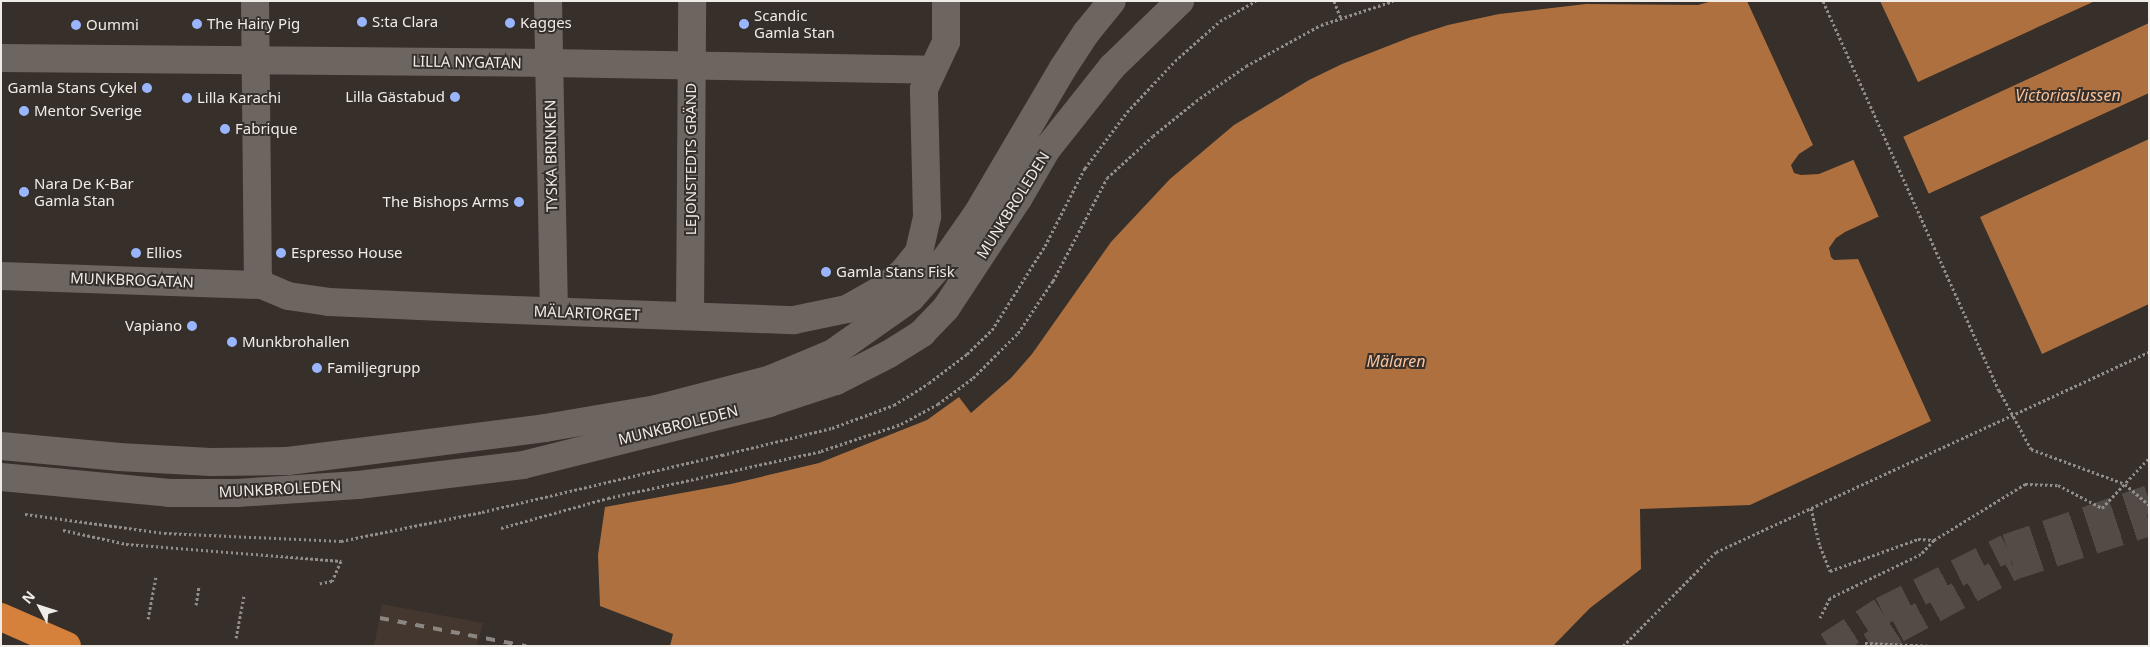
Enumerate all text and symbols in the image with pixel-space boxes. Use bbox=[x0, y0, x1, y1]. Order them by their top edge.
place label: Scandic Gamla Stan bbox=[754, 6, 835, 41]
place label: S:ta Clara bbox=[372, 13, 438, 31]
place label: Kagges bbox=[520, 14, 572, 32]
place label: The Hairy Pig bbox=[207, 15, 300, 33]
place label: Oummi bbox=[86, 16, 139, 34]
marker: S:ta Clara bbox=[356, 16, 368, 28]
marker: Kagges bbox=[504, 17, 516, 29]
marker: The Hairy Pig bbox=[191, 18, 203, 30]
marker: Scandic Gamla Stan bbox=[738, 18, 750, 30]
marker: Oummi bbox=[70, 19, 82, 31]
street label: LILLA NYGATAN bbox=[412, 52, 522, 72]
place label: Gamla Stans Cykel bbox=[8, 79, 137, 97]
marker: Gamla Stans Cykel bbox=[141, 82, 153, 94]
street label: LEJONSTEDTS GRÄND bbox=[682, 83, 700, 235]
water label: Victoriaslussen bbox=[2015, 85, 2121, 105]
place label: Lilla Gästabud bbox=[345, 88, 445, 106]
place label: Lilla Karachi bbox=[197, 89, 281, 107]
marker: Lilla Gästabud bbox=[449, 91, 461, 103]
marker: Lilla Karachi bbox=[181, 92, 193, 104]
street label: TYSKA BRINKEN bbox=[541, 100, 561, 212]
place label: Mentor Sverige bbox=[34, 102, 142, 120]
marker: Mentor Sverige bbox=[18, 105, 30, 117]
place label: Fabrique bbox=[235, 120, 297, 138]
marker: Fabrique bbox=[219, 123, 231, 135]
street label: MUNKBROLEDEN bbox=[973, 148, 1053, 262]
place label: Nara De K-Bar Gamla Stan bbox=[34, 174, 134, 209]
marker: Nara De K-Bar Gamla Stan bbox=[18, 186, 30, 198]
place label: The Bishops Arms bbox=[383, 193, 509, 211]
marker: The Bishops Arms bbox=[513, 196, 525, 208]
place label: Ellios bbox=[146, 244, 182, 262]
place label: Espresso House bbox=[291, 244, 403, 262]
marker: Ellios bbox=[130, 247, 142, 259]
marker: Espresso House bbox=[275, 247, 287, 259]
place label: Gamla Stans Fisk bbox=[836, 263, 955, 281]
marker: Gamla Stans Fisk bbox=[820, 266, 832, 278]
street label: MUNKBROGATAN bbox=[70, 269, 194, 291]
street label: MÄLARTORGET bbox=[533, 302, 641, 324]
place label: Vapiano bbox=[125, 317, 182, 335]
marker: Vapiano bbox=[186, 320, 198, 332]
place label: Munkbrohallen bbox=[242, 333, 350, 351]
marker: Munkbrohallen bbox=[226, 336, 238, 348]
water label: Mälaren bbox=[1366, 351, 1426, 371]
place label: Familjegrupp bbox=[327, 359, 420, 377]
marker: Familjegrupp bbox=[311, 362, 323, 374]
street label: MUNKBROLEDEN bbox=[616, 401, 740, 449]
street label: MUNKBROLEDEN bbox=[218, 477, 342, 501]
north arrow bbox=[15, 582, 65, 632]
text: N bbox=[17, 587, 39, 608]

